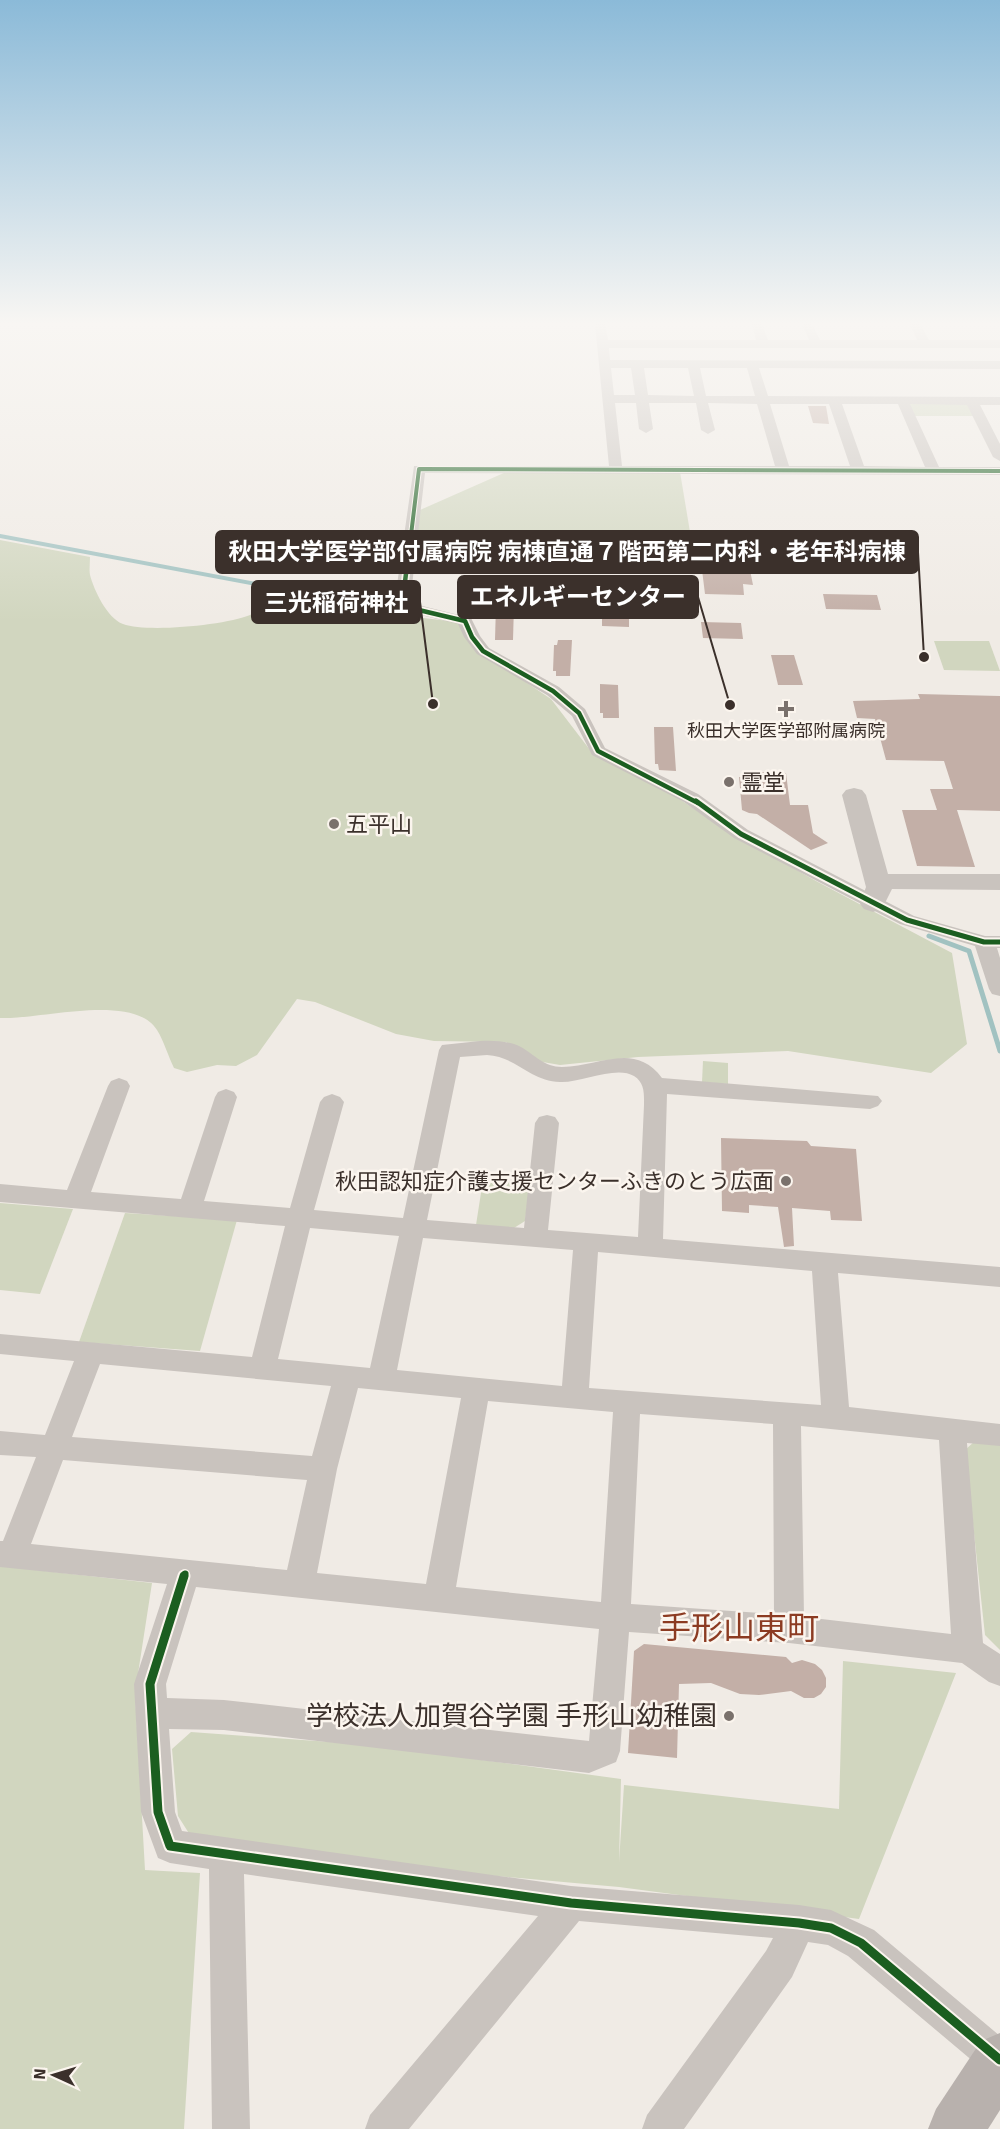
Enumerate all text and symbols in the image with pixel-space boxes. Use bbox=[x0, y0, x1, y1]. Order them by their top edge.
callout: 秋田大学医学部付属病院 病棟直通７階西第二内科・老年科病棟 bbox=[216, 531, 918, 573]
text: 秋田大学医学部付属病院 病棟直通７階西第二内科・老年科病棟 bbox=[228, 537, 906, 567]
callout: エネルギーセンター bbox=[458, 576, 698, 618]
callout: 三光稲荷神社 bbox=[252, 581, 420, 623]
text: エネルギーセンター bbox=[470, 582, 686, 612]
text: 三光稲荷神社 bbox=[264, 588, 408, 618]
marker: 秋田大学医学部附属病院 bbox=[777, 700, 795, 718]
place label: 秋田大学医学部附属病院 bbox=[687, 720, 885, 742]
place label: 霊堂 bbox=[741, 769, 785, 796]
marker: 霊堂 bbox=[722, 775, 736, 789]
place label: 五平山 bbox=[346, 811, 412, 838]
marker: 五平山 bbox=[327, 817, 341, 831]
place label: 秋田認知症介護支援センターふきのとう広面 bbox=[335, 1168, 774, 1195]
marker: 秋田認知症介護支援センターふきのとう広面 bbox=[779, 1174, 793, 1188]
district label: 手形山東町 bbox=[659, 1609, 819, 1648]
place label: 学校法人加賀谷学園 手形山幼稚園 bbox=[306, 1700, 717, 1733]
marker: 学校法人加賀谷学園 手形山幼稚園 bbox=[722, 1709, 736, 1723]
north arrow bbox=[24, 2045, 84, 2105]
text: N bbox=[30, 2068, 50, 2080]

